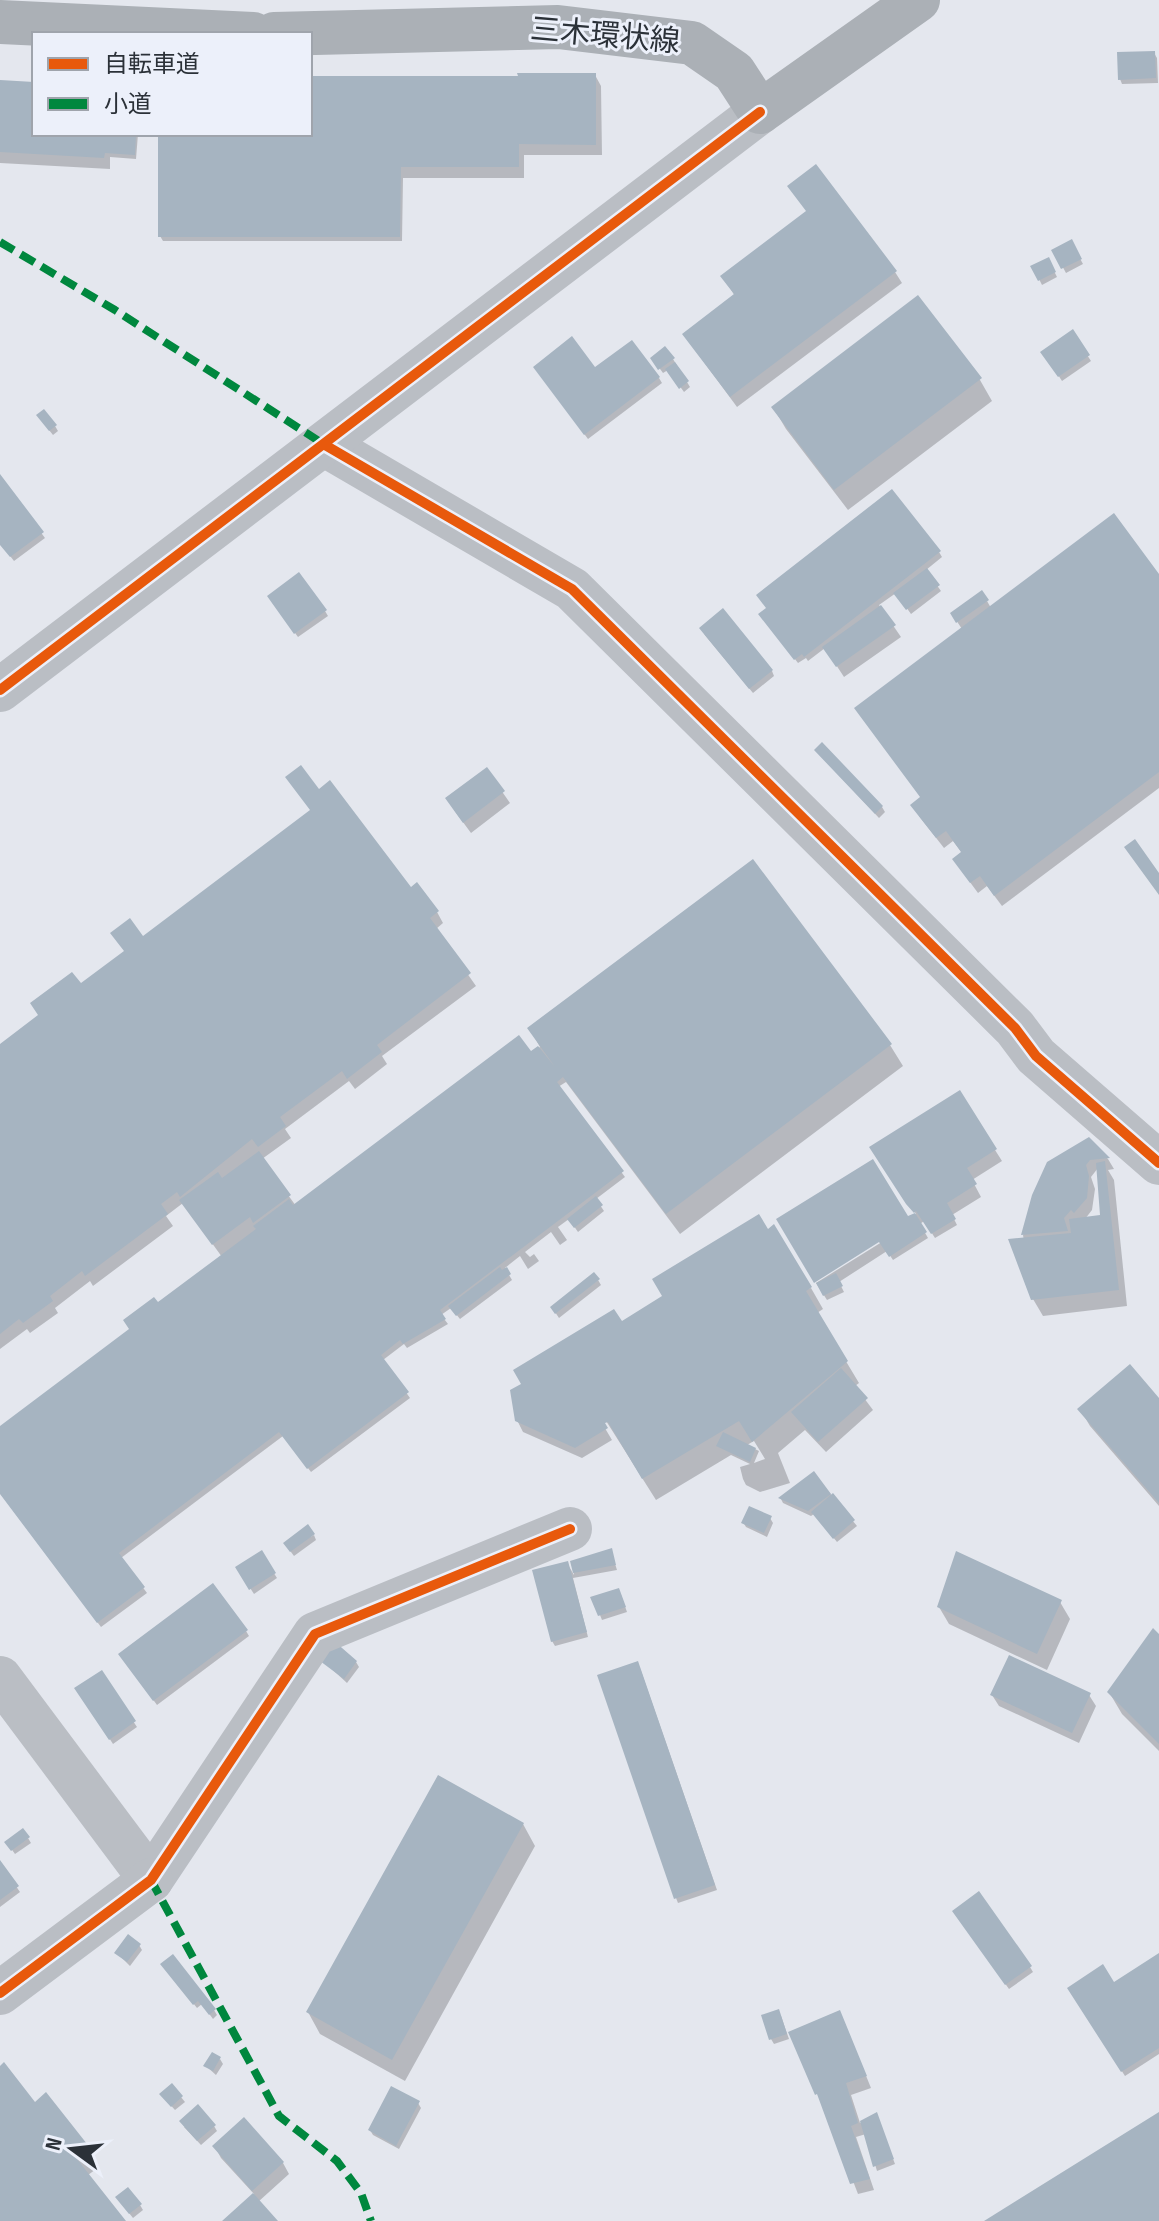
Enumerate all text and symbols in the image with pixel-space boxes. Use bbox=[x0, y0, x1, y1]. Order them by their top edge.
street label: 三木環状線 bbox=[529, 12, 681, 60]
legend bbox=[32, 32, 312, 136]
text: 自転車道 bbox=[104, 50, 200, 79]
text: 小道 bbox=[104, 90, 152, 119]
north arrow bbox=[32, 2109, 112, 2189]
text: N bbox=[40, 2135, 69, 2153]

